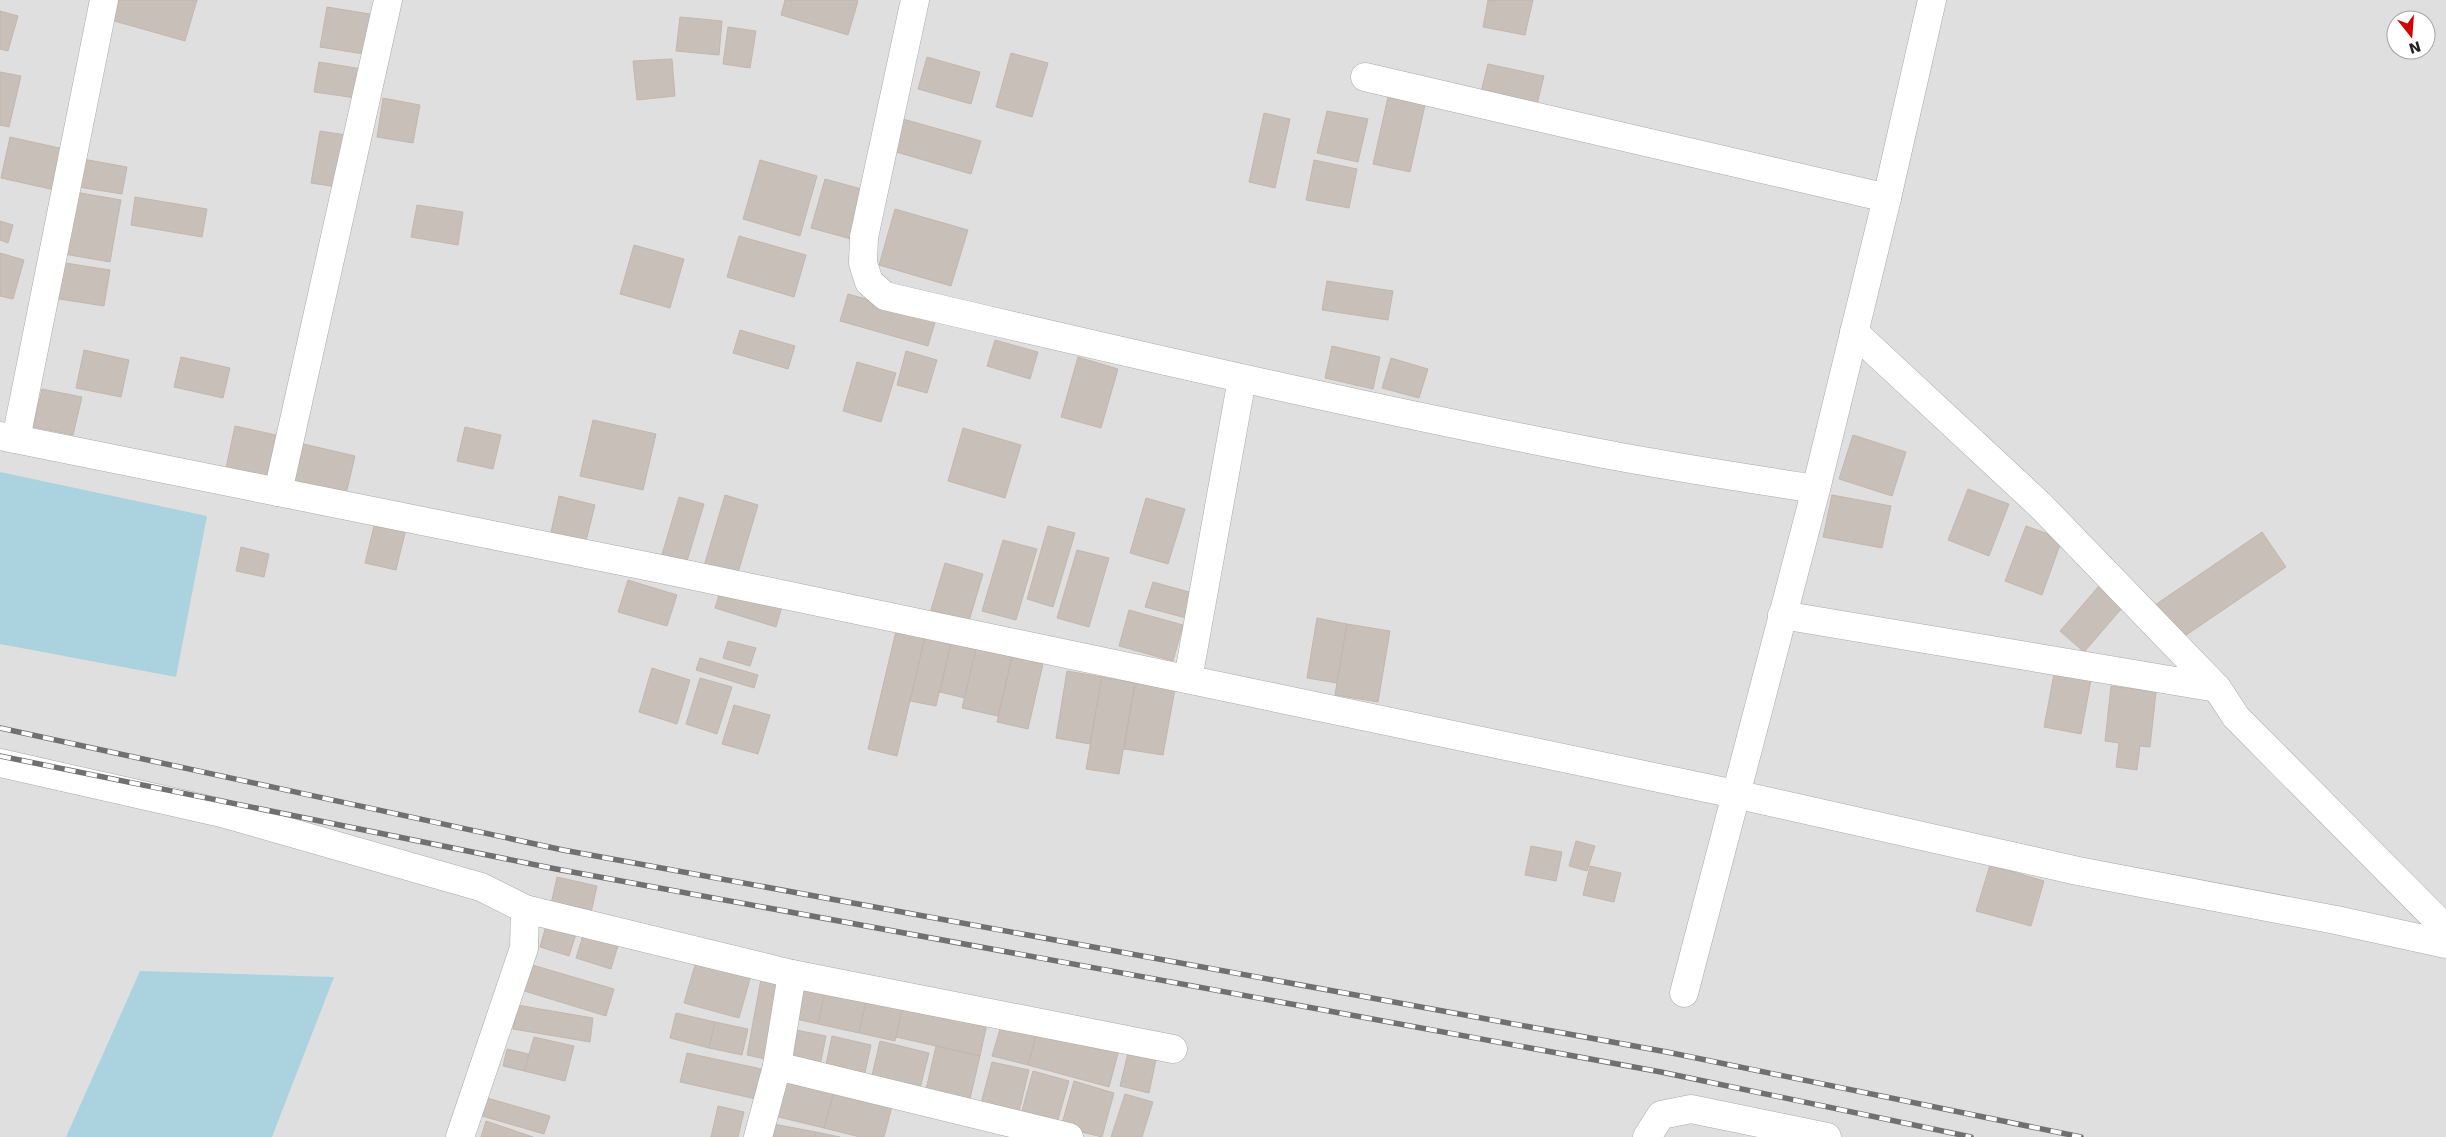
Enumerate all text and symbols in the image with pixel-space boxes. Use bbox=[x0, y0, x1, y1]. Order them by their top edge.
north arrow bbox=[2386, 10, 2436, 60]
text: N bbox=[2407, 38, 2423, 57]

